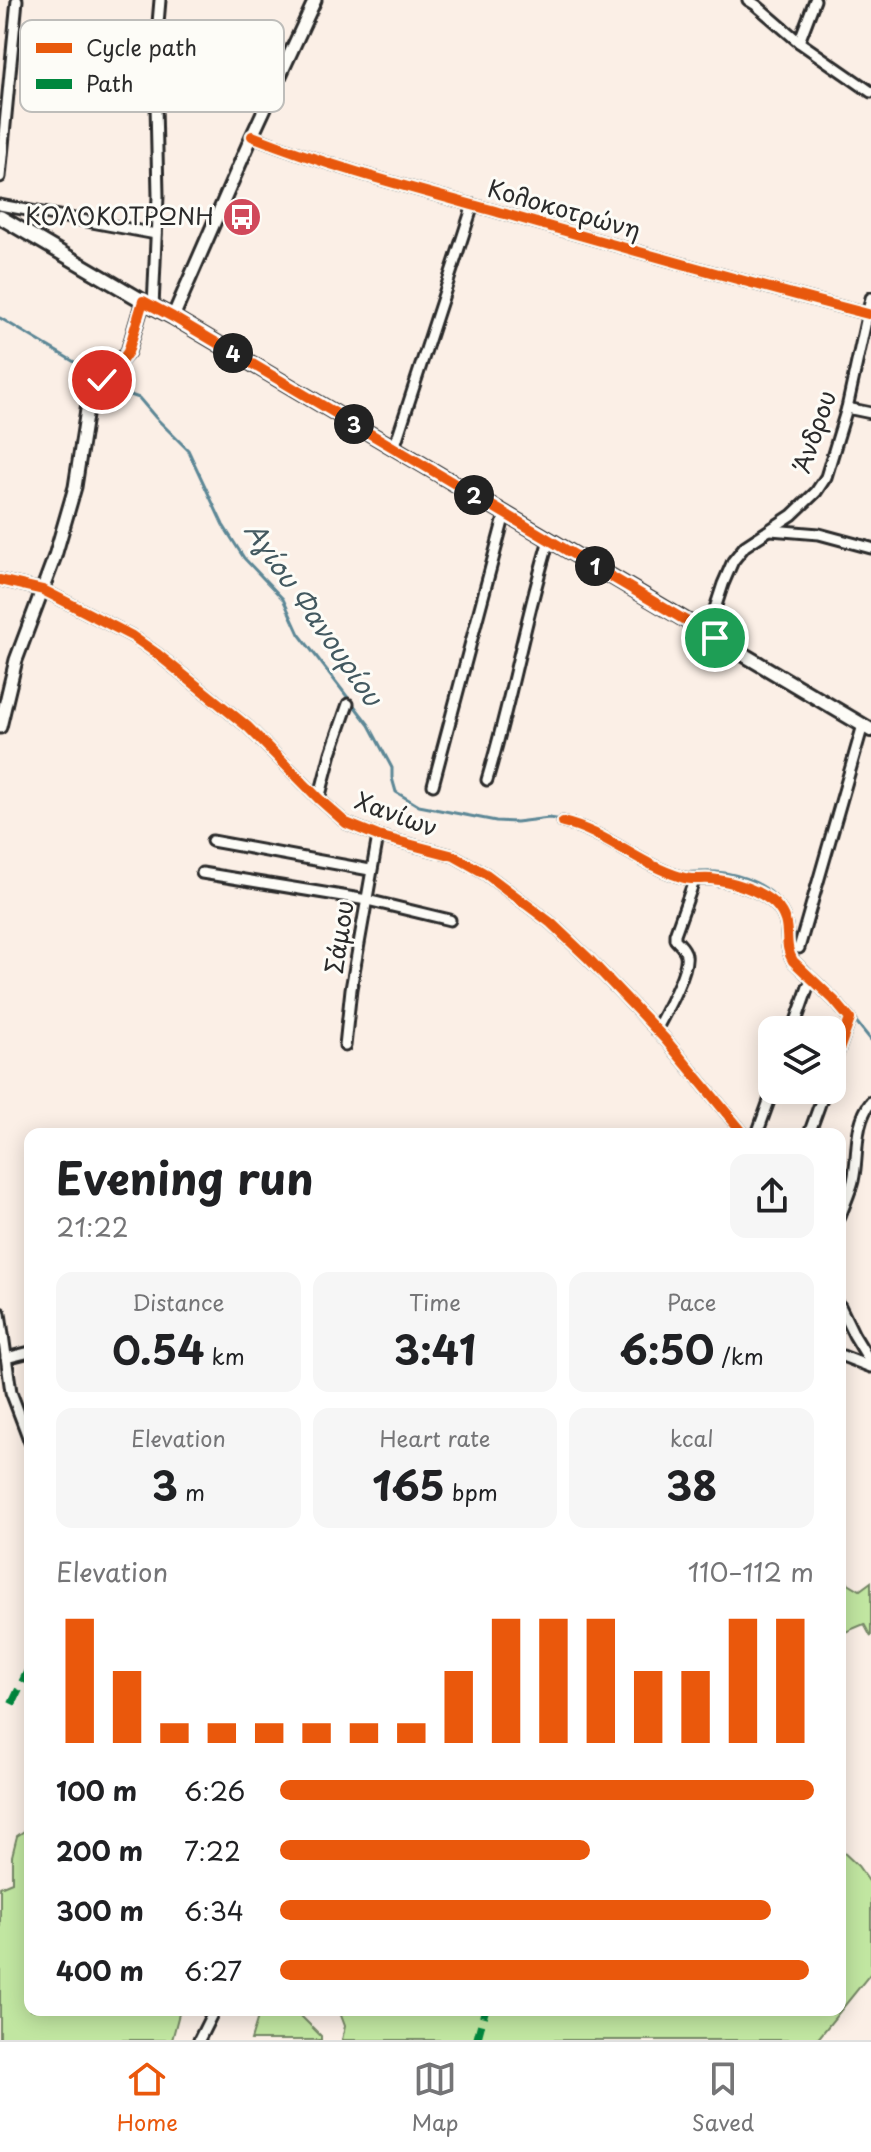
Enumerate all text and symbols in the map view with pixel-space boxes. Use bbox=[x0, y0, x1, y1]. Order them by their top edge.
legend bbox=[20, 20, 284, 112]
text: Cycle path bbox=[86, 30, 197, 63]
text: Path bbox=[86, 66, 134, 99]
street label: Κολοκοτρώνη bbox=[484, 169, 645, 247]
bus stop icon: ΚΟΛΟΚΟΤΡΩΝΗ bbox=[221, 196, 263, 238]
place label: ΚΟΛΟΚΟΤΡΩΝΗ bbox=[25, 197, 214, 233]
pin: 4 bbox=[213, 333, 253, 373]
text: 4 bbox=[226, 336, 240, 369]
pin bbox=[68, 346, 136, 414]
icon: check bbox=[80, 358, 124, 402]
street label: Άνδρου bbox=[782, 385, 844, 477]
pin: 3 bbox=[334, 404, 374, 444]
text: 3 bbox=[347, 407, 361, 440]
pin: 2 bbox=[454, 475, 494, 515]
text: 2 bbox=[466, 478, 482, 511]
water label: Αγίου Φανουρίου bbox=[236, 513, 393, 714]
pin: 1 bbox=[575, 546, 615, 586]
text: 1 bbox=[590, 549, 600, 582]
pin bbox=[681, 604, 749, 672]
icon: arrive bbox=[693, 616, 737, 660]
street label: Χανίων bbox=[350, 782, 443, 845]
street label: Σάμου bbox=[314, 897, 362, 976]
map controls bbox=[758, 1016, 846, 1104]
button: layers bbox=[758, 1016, 846, 1104]
text: Evening run bbox=[56, 1144, 314, 1210]
button: share bbox=[730, 1154, 814, 1238]
text: 21:22 bbox=[56, 1207, 129, 1246]
text: Distance bbox=[132, 1285, 224, 1318]
text: Time bbox=[409, 1285, 461, 1318]
text: Pace bbox=[667, 1285, 716, 1318]
text: 0.54 bbox=[112, 1318, 204, 1379]
text: 3:41 bbox=[394, 1318, 476, 1379]
text: 6:50 bbox=[620, 1318, 714, 1379]
text: km bbox=[204, 1339, 245, 1372]
text: /km bbox=[714, 1339, 764, 1372]
text: Elevation bbox=[131, 1421, 226, 1454]
text: Heart rate bbox=[379, 1421, 491, 1454]
text: kcal bbox=[670, 1421, 714, 1454]
text: 3 bbox=[152, 1454, 178, 1515]
text: 165 bbox=[372, 1454, 445, 1515]
text: 38 bbox=[666, 1454, 717, 1515]
text: m bbox=[178, 1475, 205, 1508]
text: bpm bbox=[445, 1475, 498, 1508]
text: Elevation bbox=[56, 1552, 168, 1591]
text: 110–112 m bbox=[688, 1552, 814, 1591]
text: 100 m bbox=[56, 1771, 137, 1810]
text: 6:26 bbox=[184, 1771, 245, 1810]
text: 200 m bbox=[56, 1831, 143, 1870]
text: 7:22 bbox=[184, 1831, 241, 1870]
text: 300 m bbox=[56, 1891, 144, 1930]
text: 6:34 bbox=[184, 1891, 244, 1930]
text: 400 m bbox=[56, 1951, 144, 1990]
text: 6:27 bbox=[184, 1951, 242, 1990]
tab: Home bbox=[117, 2057, 178, 2138]
tab: Map bbox=[411, 2057, 458, 2138]
tab: Saved bbox=[692, 2057, 754, 2138]

